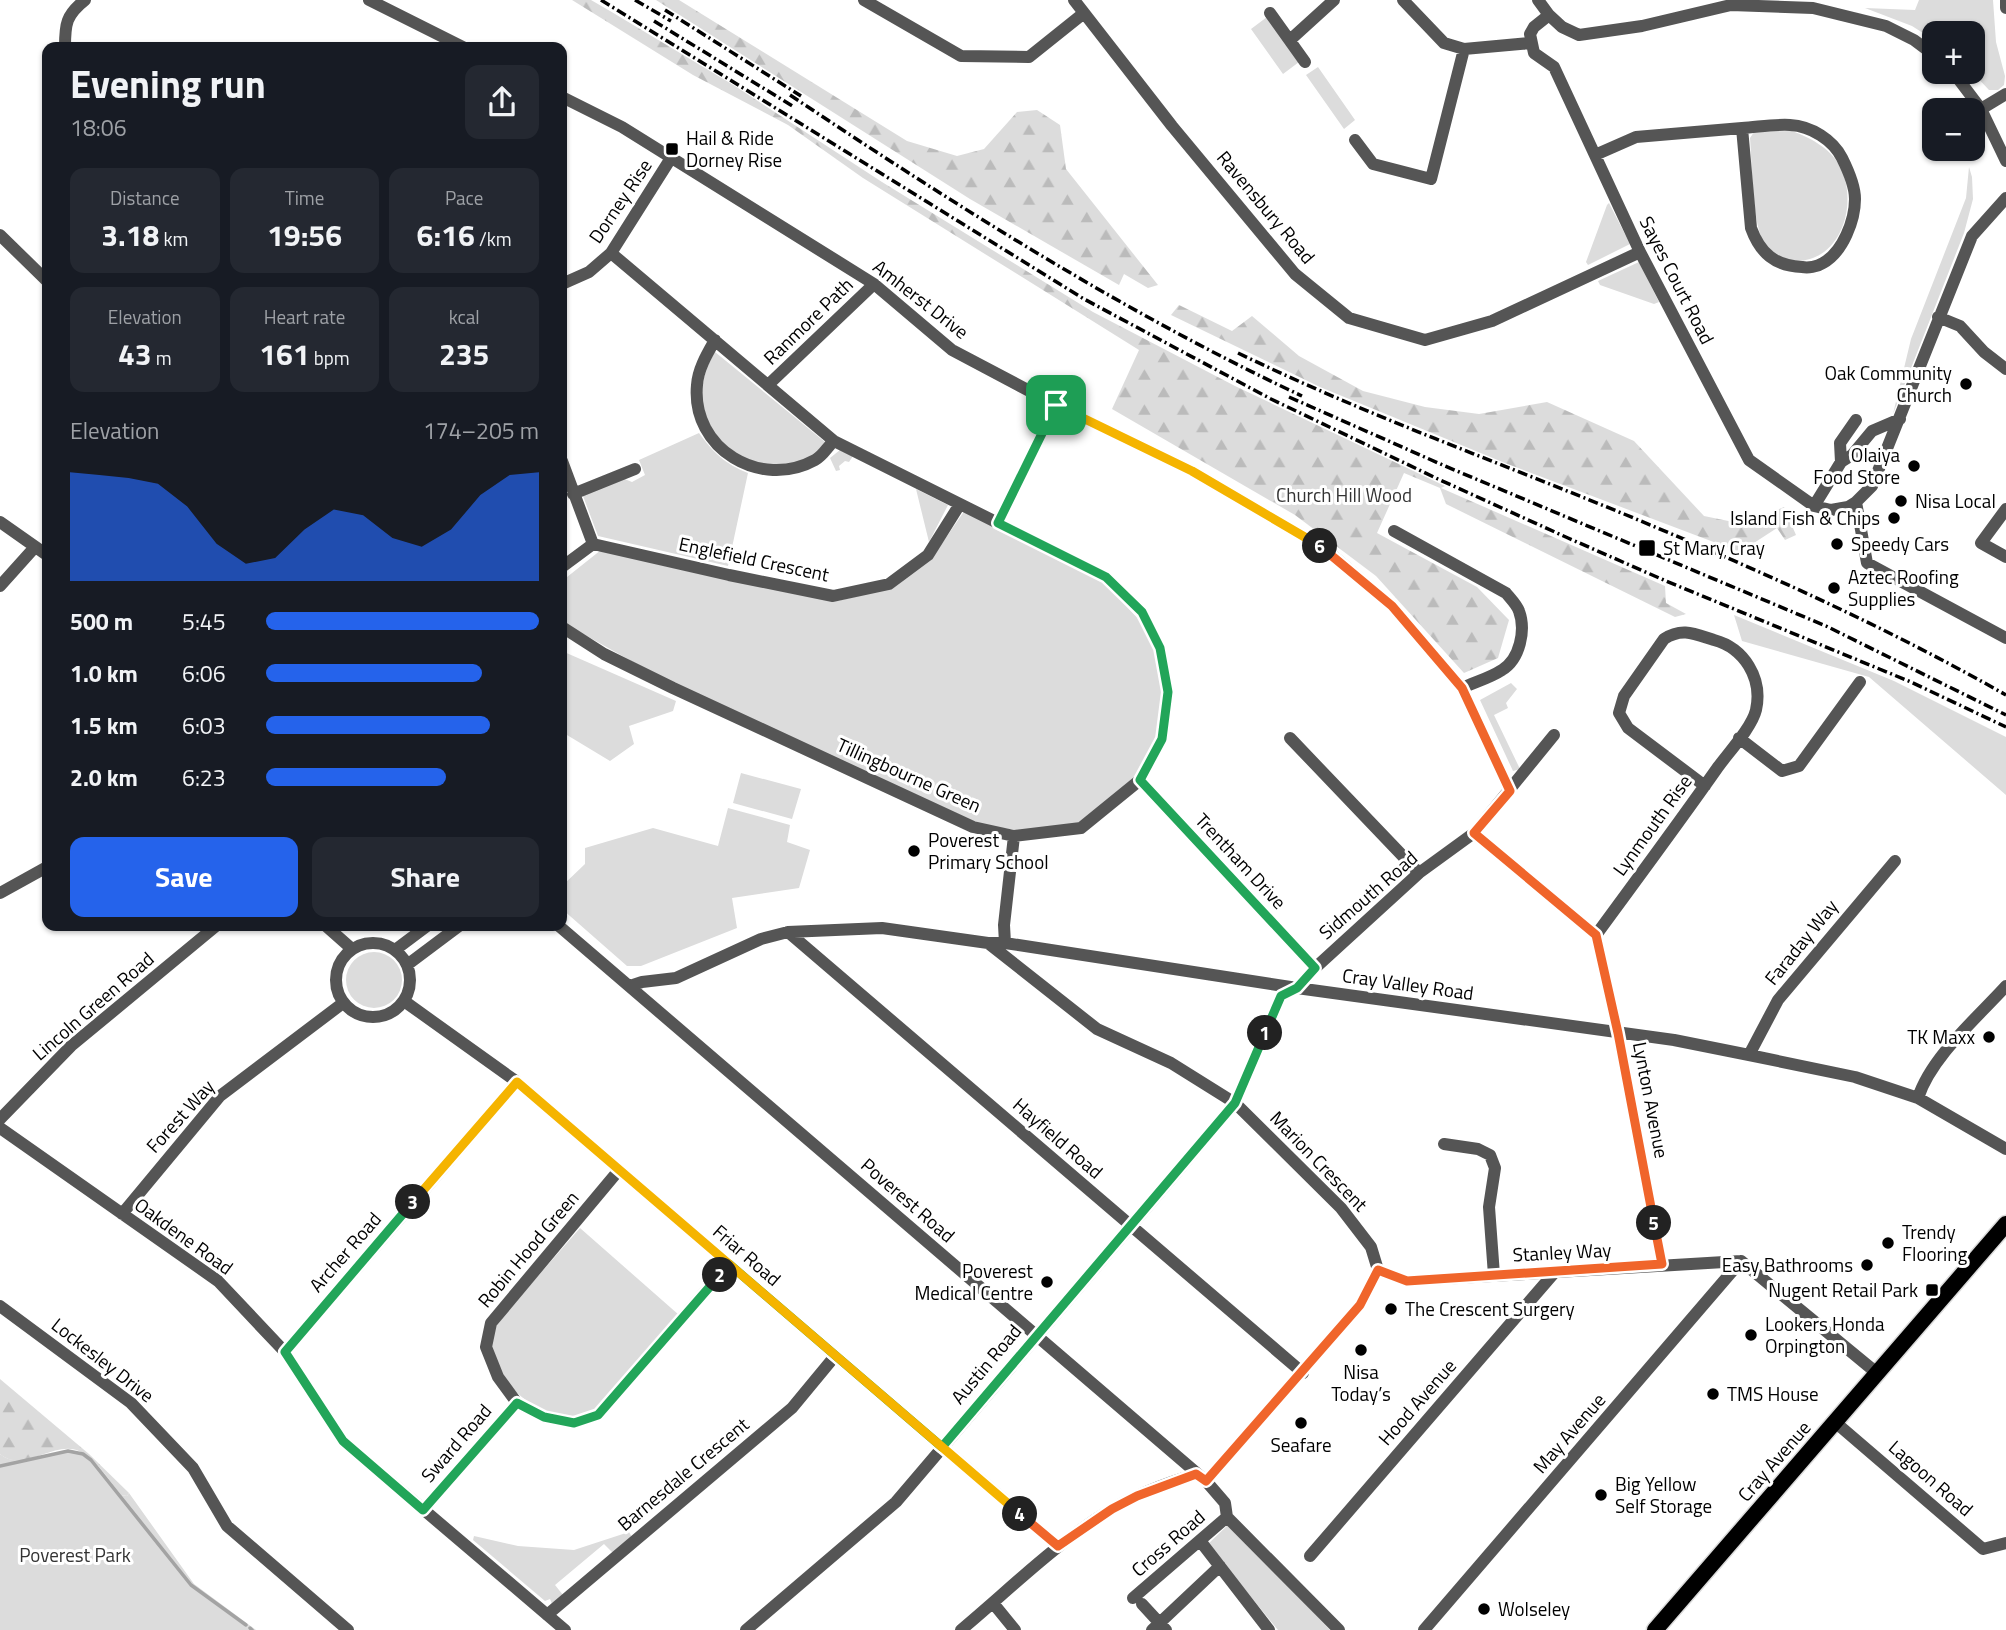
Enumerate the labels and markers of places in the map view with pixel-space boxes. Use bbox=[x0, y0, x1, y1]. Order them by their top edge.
place label: Hail & Ride Dorney Rise bbox=[686, 123, 782, 174]
marker: Hail & Ride Dorney Rise bbox=[664, 141, 680, 157]
place label: Oak Community Church bbox=[1824, 358, 1952, 409]
pin bbox=[1026, 375, 1086, 435]
marker: Oak Community Church bbox=[1958, 376, 1974, 392]
place label: Olaiya Food Store bbox=[1813, 440, 1900, 491]
marker: Olaiya Food Store bbox=[1906, 458, 1922, 474]
place label: Nisa Local bbox=[1915, 486, 1996, 515]
marker: Nisa Local bbox=[1893, 493, 1909, 509]
place label: Island Fish & Chips bbox=[1730, 503, 1880, 532]
marker: Island Fish & Chips bbox=[1886, 510, 1902, 526]
pin: 6 bbox=[1302, 528, 1338, 564]
place label: Speedy Cars bbox=[1851, 529, 1949, 558]
place label: St Mary Cray bbox=[1663, 533, 1765, 562]
marker: Speedy Cars bbox=[1829, 536, 1845, 552]
marker: St Mary Cray bbox=[1637, 538, 1657, 558]
place label: Aztec Roofing Supplies bbox=[1848, 562, 1959, 613]
marker: Aztec Roofing Supplies bbox=[1826, 580, 1842, 596]
place label: Poverest Primary School bbox=[928, 825, 1049, 876]
marker: Poverest Primary School bbox=[906, 843, 922, 859]
pin: 1 bbox=[1248, 1016, 1282, 1050]
place label: TK Maxx bbox=[1907, 1022, 1975, 1051]
marker: TK Maxx bbox=[1981, 1029, 1997, 1045]
pin: 3 bbox=[396, 1184, 430, 1220]
pin: 5 bbox=[1636, 1206, 1672, 1240]
place label: Trendy Flooring bbox=[1902, 1217, 1967, 1268]
marker: Trendy Flooring bbox=[1880, 1235, 1896, 1251]
place label: Easy Bathrooms bbox=[1722, 1250, 1853, 1279]
place label: Poverest Medical Centre bbox=[914, 1256, 1033, 1307]
marker: Easy Bathrooms bbox=[1859, 1257, 1875, 1273]
pin: 2 bbox=[702, 1258, 738, 1292]
marker: Poverest Medical Centre bbox=[1039, 1274, 1055, 1290]
place label: Nugent Retail Park bbox=[1768, 1275, 1918, 1304]
marker: Nugent Retail Park bbox=[1924, 1282, 1940, 1298]
place label: The Crescent Surgery bbox=[1405, 1294, 1575, 1323]
marker: The Crescent Surgery bbox=[1383, 1301, 1399, 1317]
place label: Lookers Honda Orpington bbox=[1765, 1309, 1885, 1360]
marker: Lookers Honda Orpington bbox=[1743, 1327, 1759, 1343]
marker: Nisa Today’s bbox=[1353, 1342, 1369, 1358]
place label: Nisa Today’s bbox=[1331, 1357, 1391, 1408]
place label: TMS House bbox=[1727, 1379, 1819, 1408]
marker: TMS House bbox=[1705, 1386, 1721, 1402]
marker: Seafare bbox=[1293, 1415, 1309, 1431]
place label: Seafare bbox=[1270, 1430, 1332, 1459]
place label: Big Yellow Self Storage bbox=[1615, 1469, 1712, 1520]
marker: Big Yellow Self Storage bbox=[1593, 1487, 1609, 1503]
pin: 4 bbox=[1002, 1496, 1038, 1532]
place label: Wolseley bbox=[1498, 1594, 1570, 1623]
marker: Wolseley bbox=[1476, 1601, 1492, 1617]

